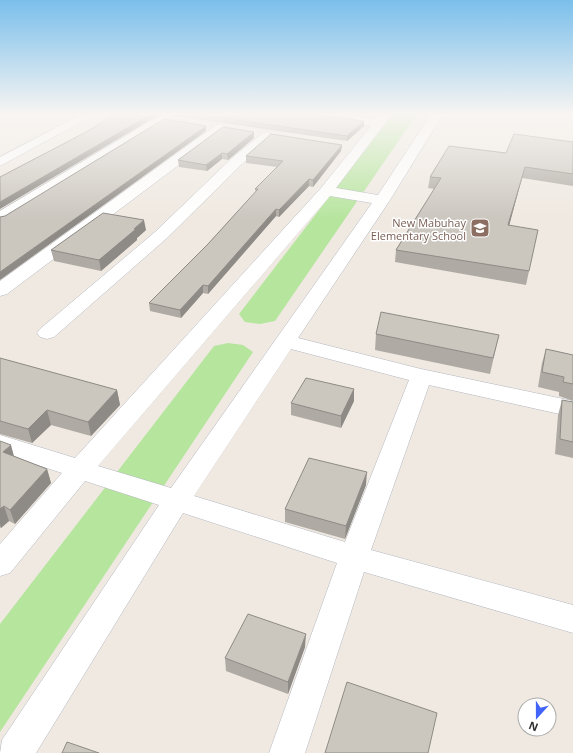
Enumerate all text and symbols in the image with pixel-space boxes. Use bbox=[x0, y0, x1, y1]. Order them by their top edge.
place label: New Mabuhay Elementary School bbox=[371, 215, 466, 243]
school or university icon: New Mabuhay Elementary School bbox=[469, 217, 491, 239]
north arrow bbox=[517, 697, 557, 737]
text: N bbox=[526, 718, 540, 735]

